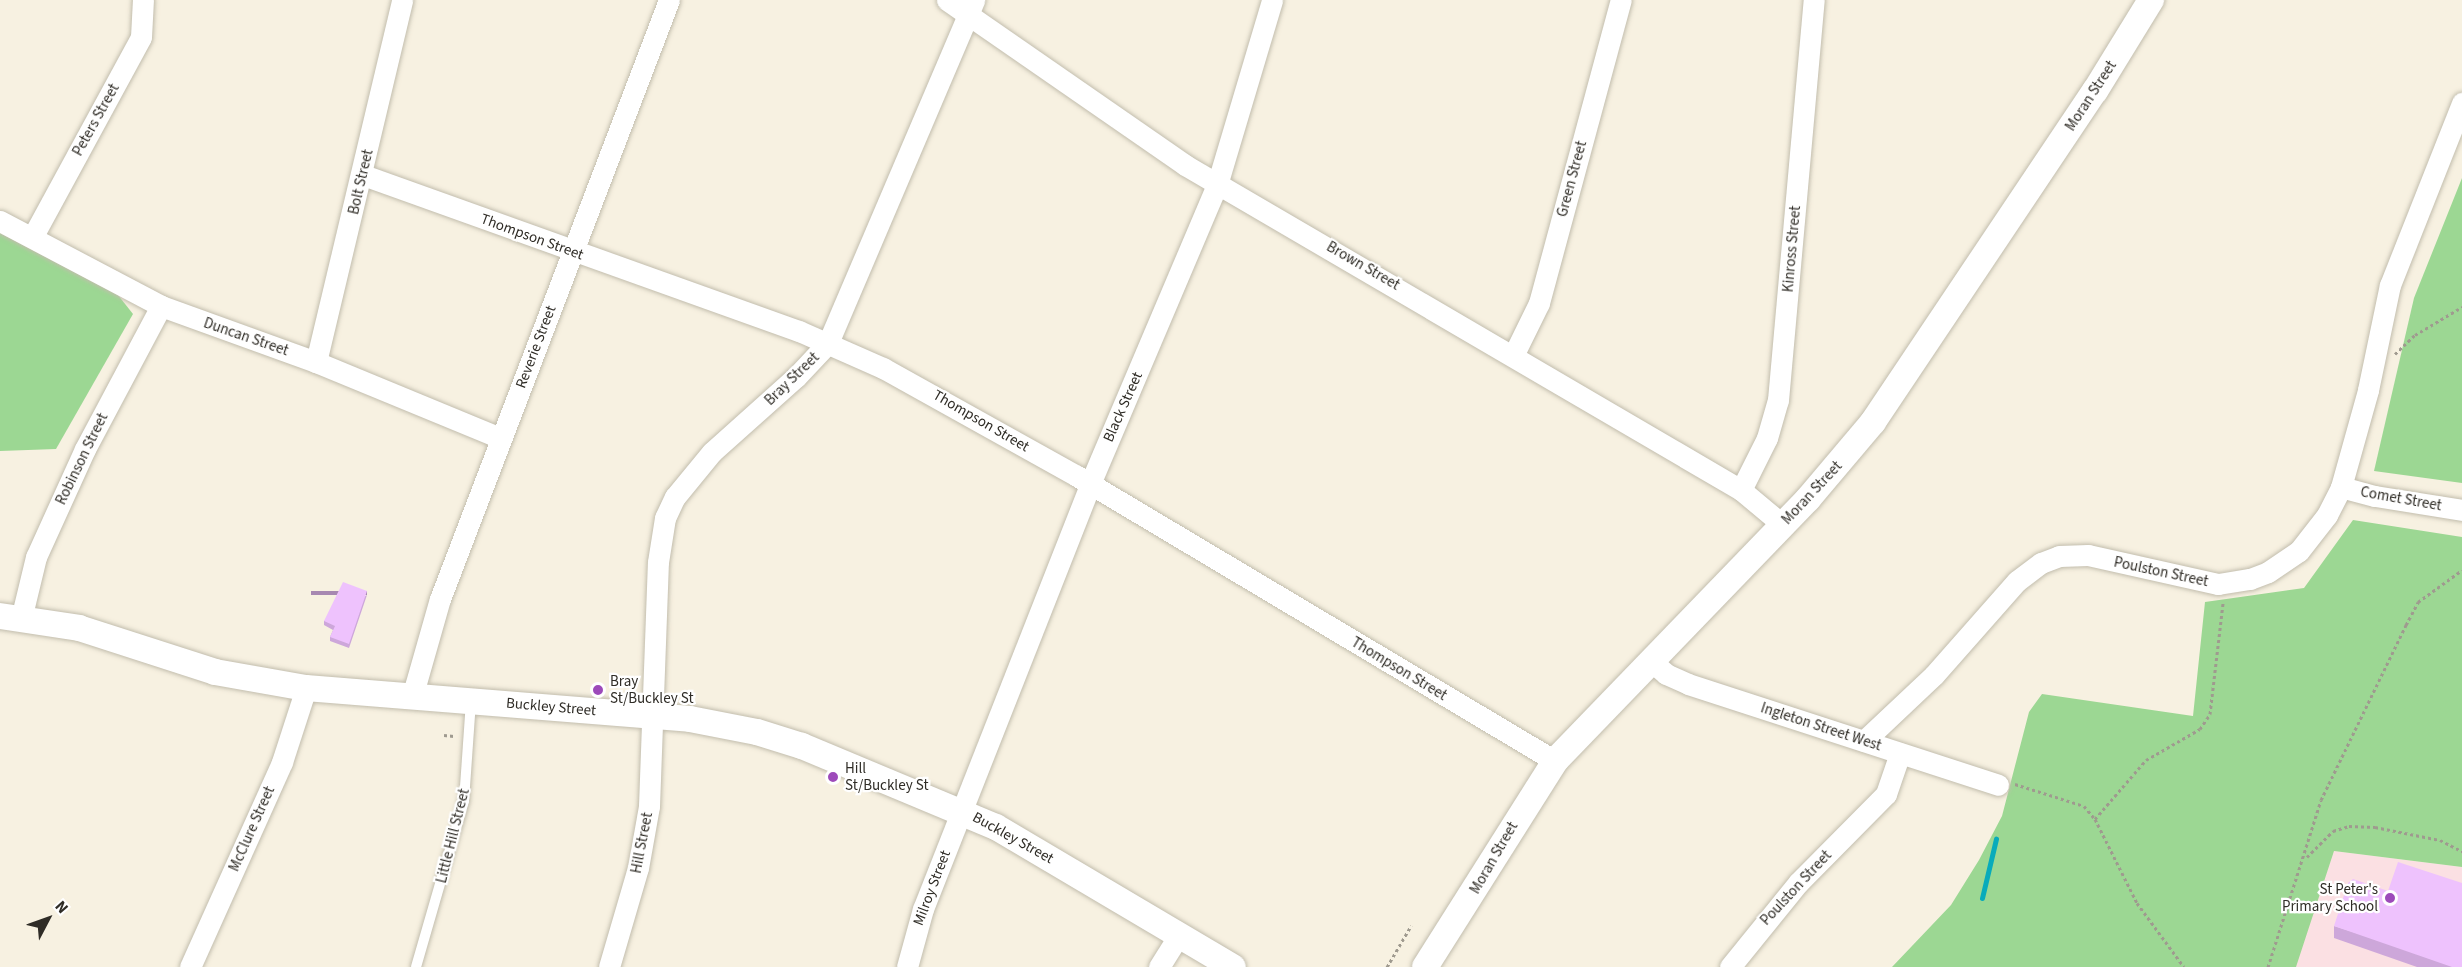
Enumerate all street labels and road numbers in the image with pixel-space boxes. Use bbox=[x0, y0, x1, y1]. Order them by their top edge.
street label: Moran Street bbox=[2062, 57, 2120, 135]
street label: Peters Street bbox=[69, 81, 123, 159]
street label: Green Street bbox=[1553, 139, 1591, 219]
street label: Bolt Street bbox=[345, 148, 377, 216]
street label: Kinross Street bbox=[1779, 205, 1805, 293]
street label: Thompson Street bbox=[478, 210, 586, 264]
street label: Brown Street bbox=[1323, 238, 1403, 294]
street label: Reverie Street bbox=[512, 303, 560, 391]
street label: Duncan Street bbox=[201, 314, 291, 360]
street label: Bray Street bbox=[761, 349, 823, 409]
street label: Black Street bbox=[1100, 369, 1146, 445]
street label: Thompson Street bbox=[930, 386, 1032, 456]
street label: Robinson Street bbox=[52, 410, 112, 508]
street label: Moran Street bbox=[1778, 458, 1846, 528]
street label: Comet Street bbox=[2359, 483, 2443, 515]
street label: Poulston Street bbox=[2112, 553, 2210, 591]
street label: Thompson Street bbox=[1348, 633, 1450, 705]
street label: Buckley Street bbox=[505, 694, 597, 720]
street label: Ingleton Street West bbox=[1758, 699, 1884, 755]
street label: McClure Street bbox=[225, 784, 279, 874]
street label: Little Hill Street bbox=[433, 787, 473, 885]
street label: Buckley Street bbox=[969, 808, 1057, 868]
street label: Hill Street bbox=[627, 811, 657, 875]
street label: Moran Street bbox=[1466, 819, 1522, 897]
street label: Poulston Street bbox=[1757, 847, 1835, 929]
street label: Milroy Street bbox=[909, 848, 955, 928]

